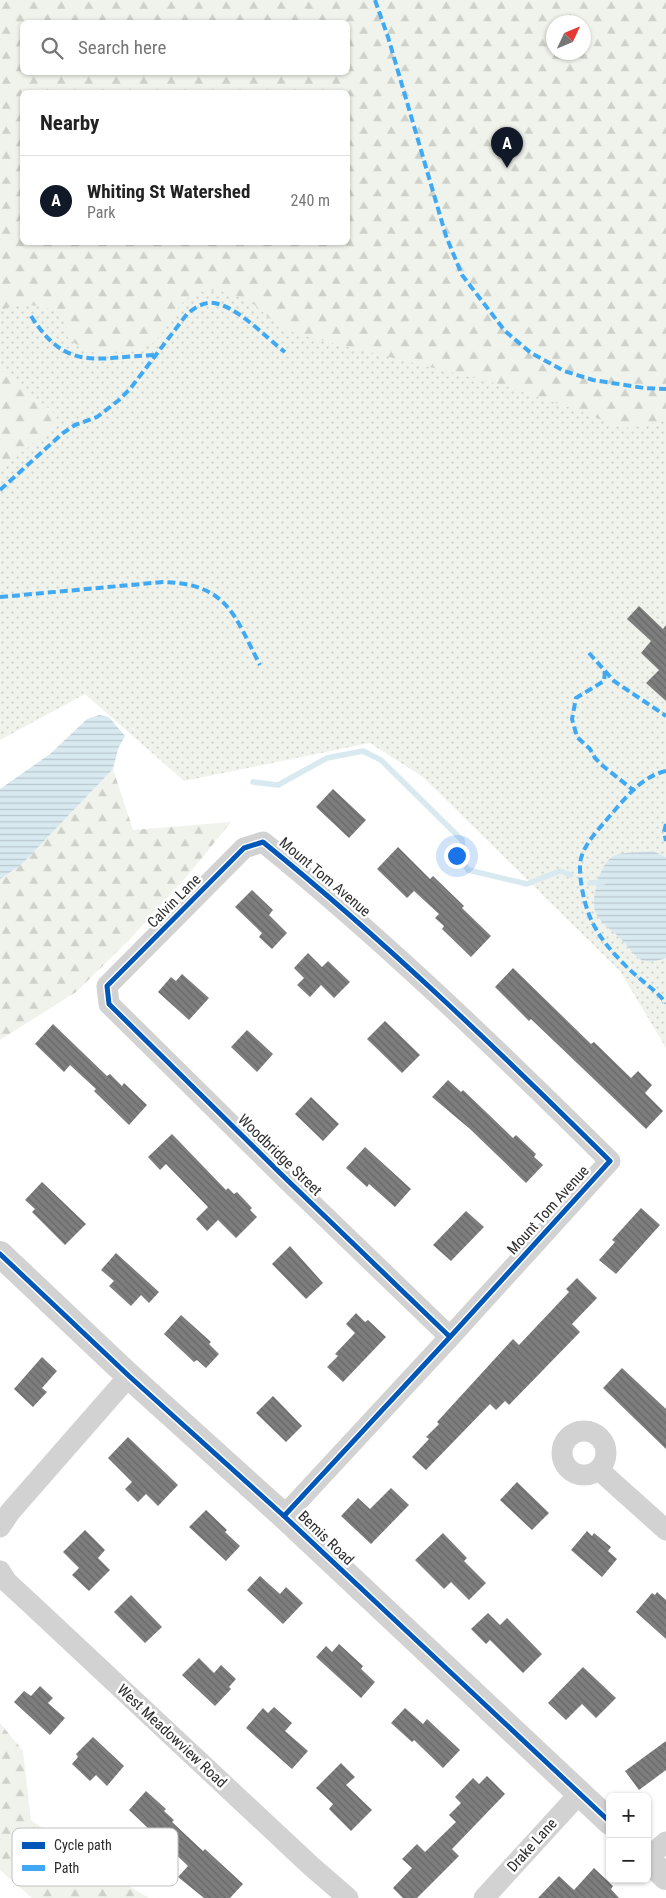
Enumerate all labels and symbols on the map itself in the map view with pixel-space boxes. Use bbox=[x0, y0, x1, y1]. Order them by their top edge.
north arrow bbox=[546, 15, 591, 60]
pin: A bbox=[491, 127, 523, 168]
street label: Mount Tom Avenue bbox=[276, 834, 374, 920]
your location bbox=[444, 843, 470, 869]
street label: Calvin Lane bbox=[143, 870, 205, 932]
street label: Woodbridge Street bbox=[234, 1110, 326, 1200]
street label: Mount Tom Avenue bbox=[503, 1162, 593, 1258]
street label: Bemis Road bbox=[294, 1507, 358, 1569]
street label: West Meadowview Road bbox=[113, 1681, 231, 1791]
street label: Drake Lane bbox=[503, 1815, 561, 1875]
legend bbox=[12, 1828, 178, 1886]
text: Cycle path bbox=[54, 1837, 112, 1853]
text: Path bbox=[54, 1860, 79, 1876]

